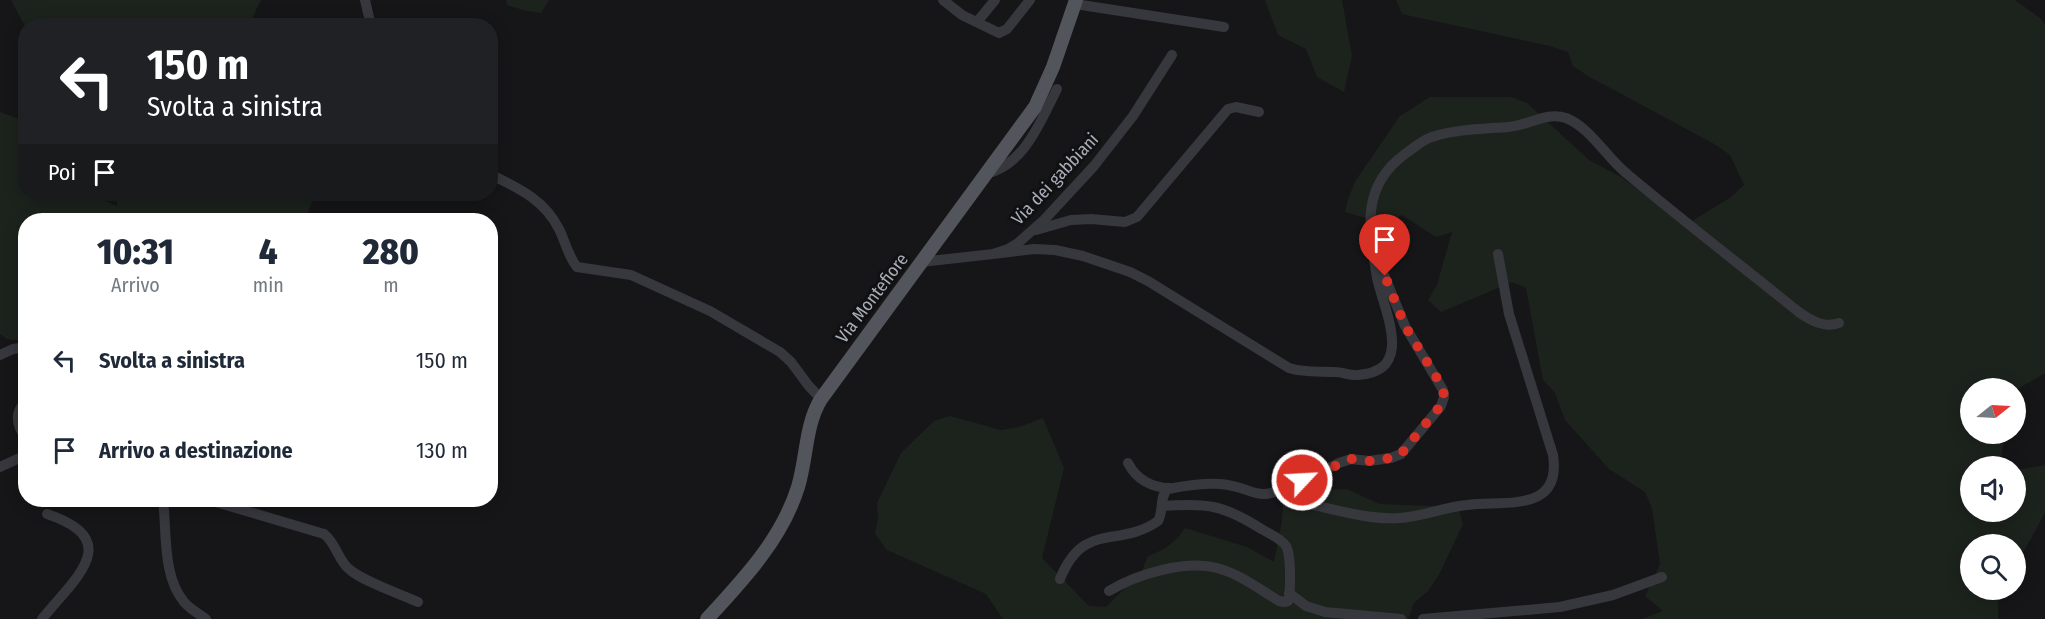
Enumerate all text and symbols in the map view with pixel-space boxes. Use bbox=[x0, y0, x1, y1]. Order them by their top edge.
text: 150 m bbox=[147, 40, 249, 90]
icon: left bbox=[48, 42, 126, 120]
text: Svolta a sinistra bbox=[147, 91, 323, 123]
street label: Via dei gabbiani bbox=[1007, 129, 1103, 229]
icon: arrive bbox=[88, 156, 121, 189]
text: Poi bbox=[48, 159, 76, 186]
pin bbox=[1359, 214, 1410, 276]
icon: arrive bbox=[1368, 223, 1401, 256]
text: 10:31 bbox=[97, 230, 174, 274]
text: 4 bbox=[259, 230, 278, 274]
text: 280 bbox=[363, 230, 419, 274]
street label: Via Montefiore bbox=[831, 249, 913, 347]
text: Arrivo bbox=[111, 273, 160, 297]
text: min bbox=[253, 273, 284, 297]
text: m bbox=[383, 273, 399, 297]
icon: left bbox=[48, 344, 81, 377]
text: Svolta a sinistra bbox=[99, 347, 245, 374]
text: 150 m bbox=[416, 347, 468, 374]
north arrow bbox=[1960, 378, 2026, 444]
map controls bbox=[1960, 378, 2026, 600]
icon: arrive bbox=[48, 434, 81, 467]
text: Arrivo a destinazione bbox=[99, 437, 293, 464]
text: 130 m bbox=[416, 437, 468, 464]
position arrow bbox=[1270, 448, 1334, 512]
button: sound bbox=[1960, 456, 2026, 522]
button: search bbox=[1960, 534, 2026, 600]

